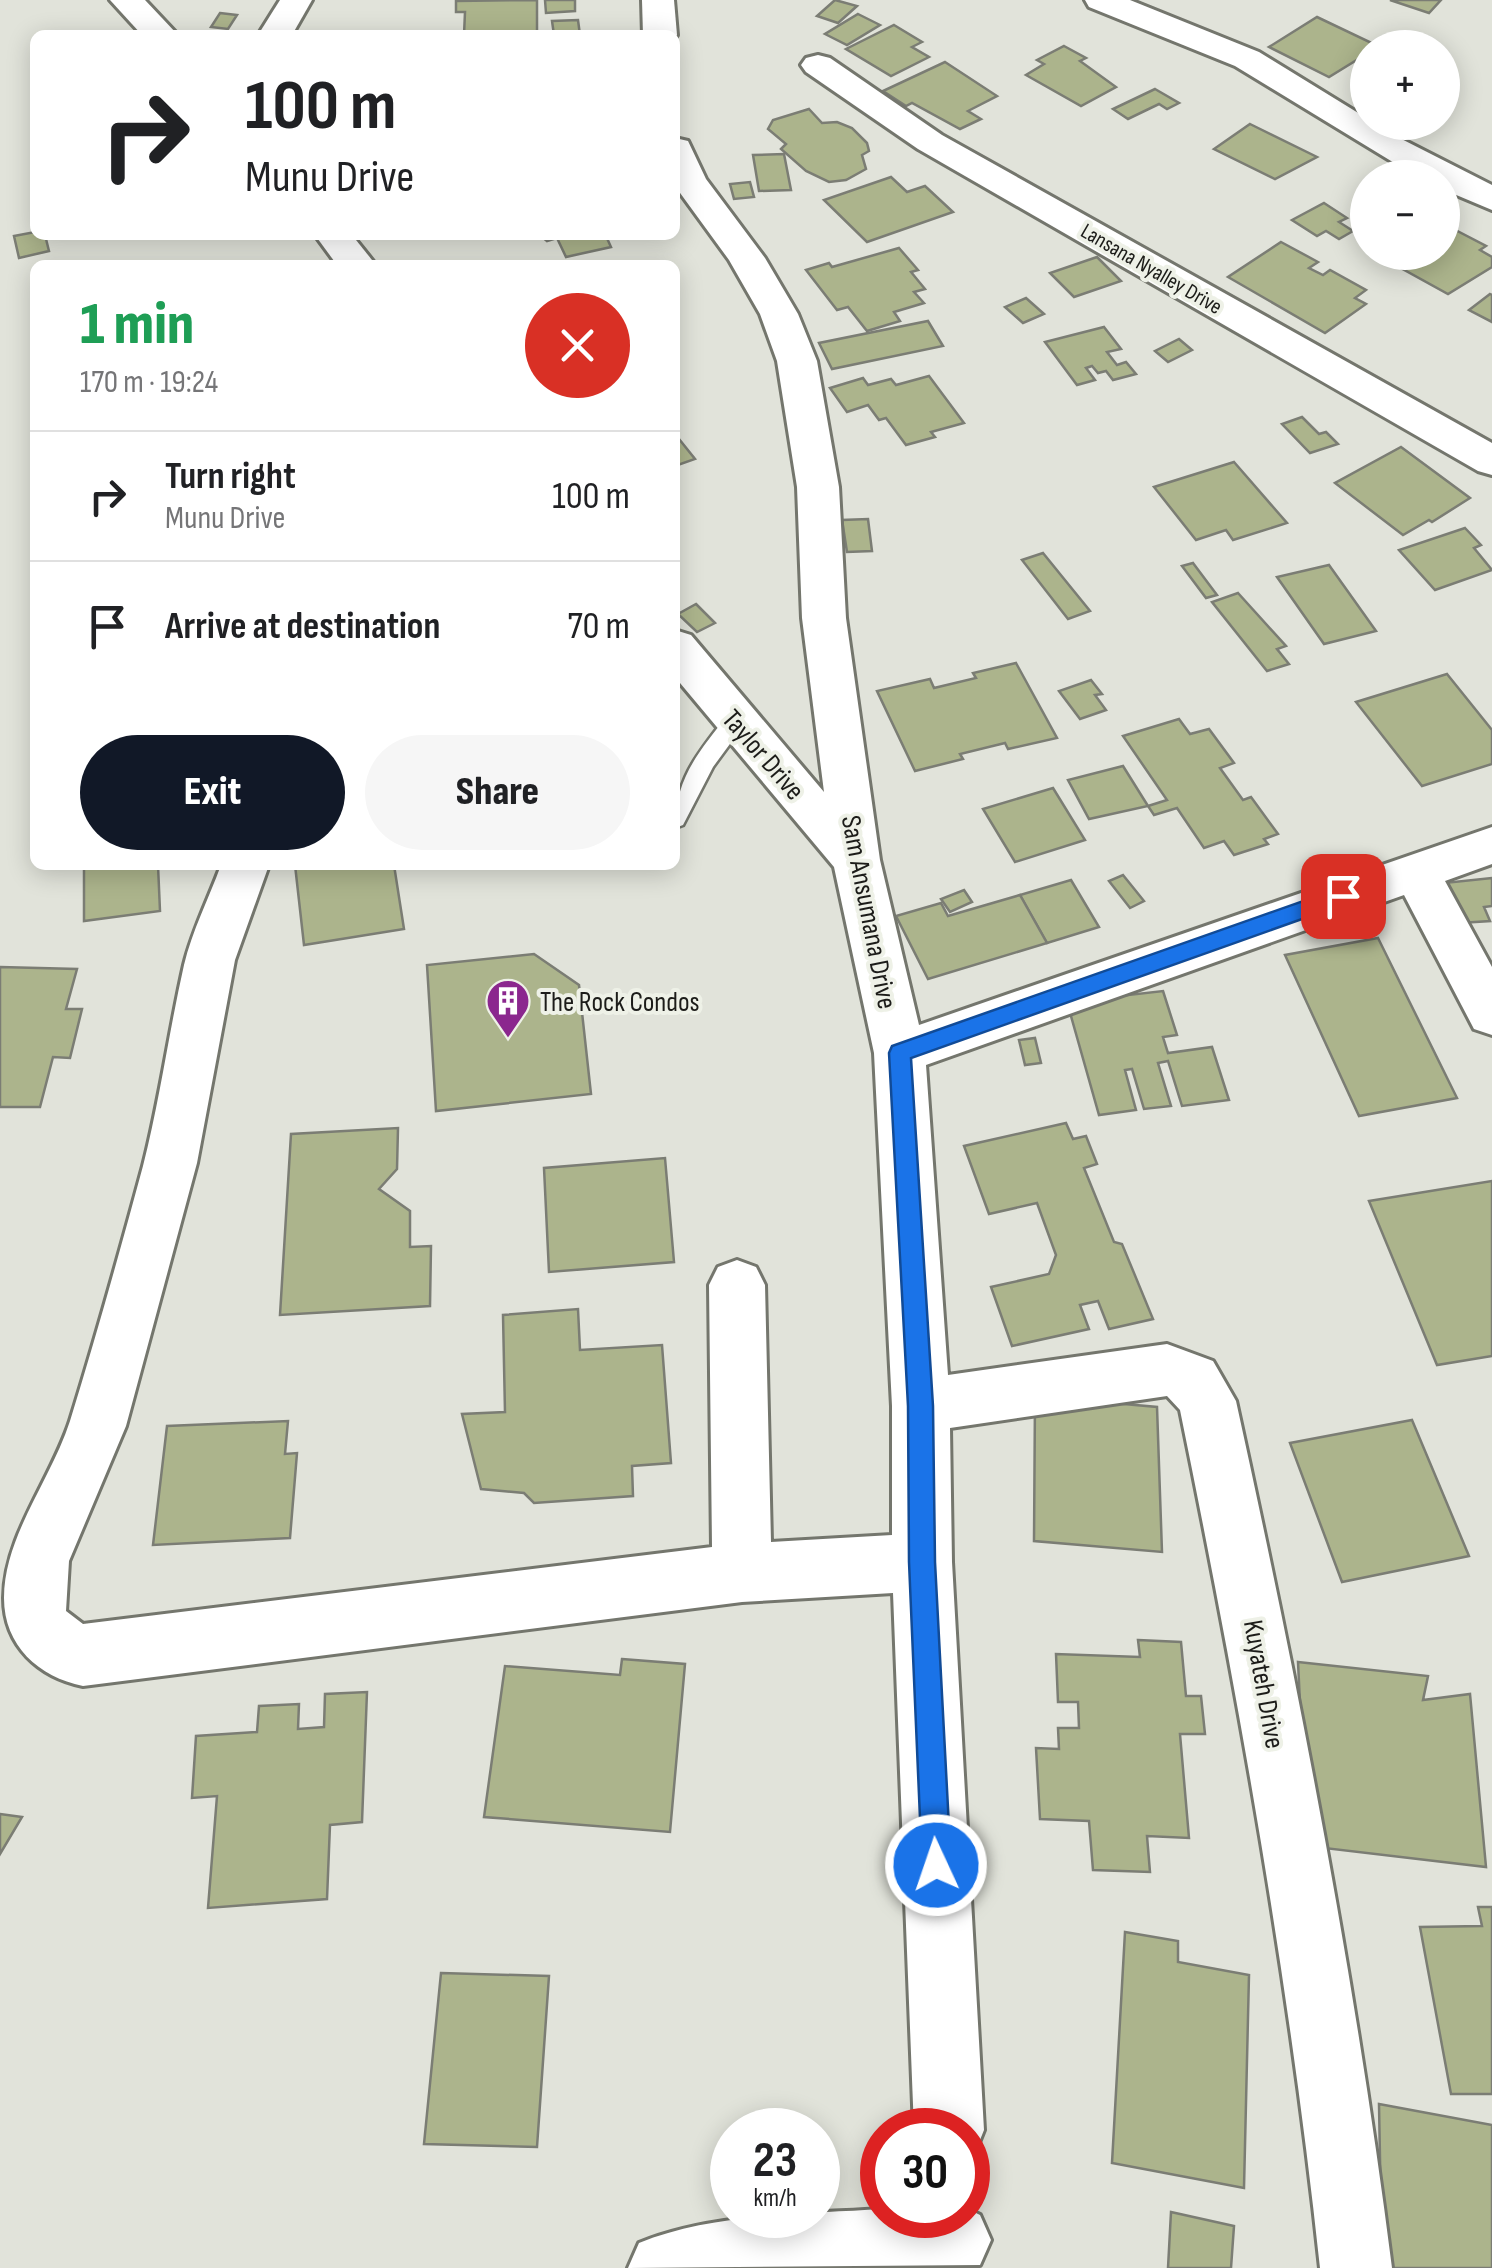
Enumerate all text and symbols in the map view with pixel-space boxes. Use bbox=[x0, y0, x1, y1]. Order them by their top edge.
map controls bbox=[1350, 30, 1460, 270]
button: + bbox=[1350, 30, 1460, 140]
text: 100 m bbox=[245, 65, 396, 149]
icon: right bbox=[80, 70, 210, 200]
text: Munu Drive bbox=[245, 150, 414, 205]
button: − bbox=[1350, 160, 1460, 270]
street label: Lansana Nyalley Drive bbox=[1076, 218, 1227, 321]
text: 1 min bbox=[80, 289, 194, 361]
button: close bbox=[525, 293, 630, 398]
text: 170 m · 19:24 bbox=[80, 363, 218, 402]
text: Turn right bbox=[165, 454, 296, 499]
icon: right bbox=[80, 469, 135, 524]
text: 100 m bbox=[552, 474, 630, 519]
text: Munu Drive bbox=[165, 499, 285, 538]
icon: arrive bbox=[80, 599, 135, 654]
text: Arrive at destination bbox=[165, 604, 440, 649]
text: 70 m bbox=[568, 604, 630, 649]
street label: Taylor Drive bbox=[715, 703, 811, 807]
button: Exit bbox=[80, 735, 345, 850]
button: Share bbox=[365, 735, 630, 850]
street label: Sam Ansumana Drive bbox=[834, 813, 903, 1012]
pin bbox=[1301, 854, 1386, 939]
icon: arrive bbox=[1316, 869, 1371, 924]
building icon: The Rock Condos bbox=[485, 978, 531, 1039]
place label: The Rock Condos bbox=[540, 986, 700, 1019]
street label: Kuyateh Drive bbox=[1236, 1617, 1291, 1751]
position arrow bbox=[884, 1813, 988, 1917]
speed limit sign: 30 bbox=[860, 2108, 990, 2238]
text: 23 bbox=[753, 2131, 797, 2191]
text: km/h bbox=[753, 2183, 797, 2214]

